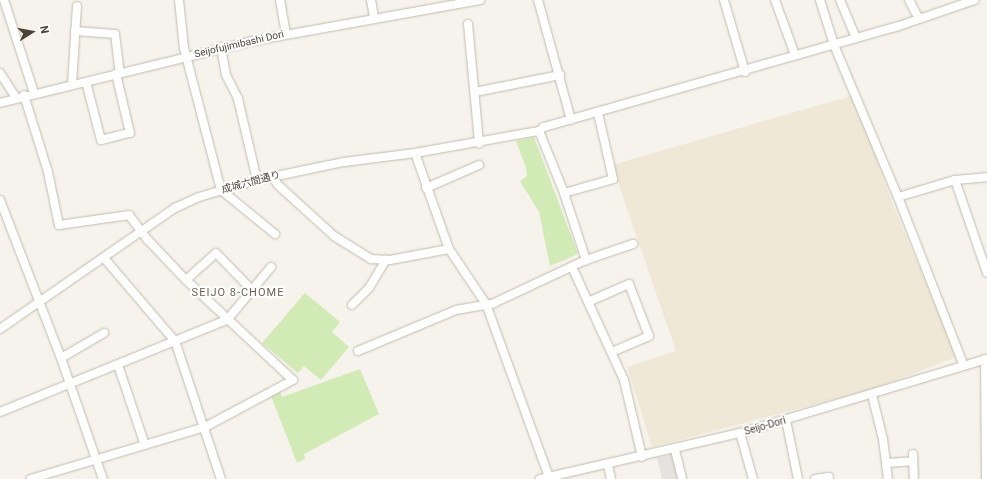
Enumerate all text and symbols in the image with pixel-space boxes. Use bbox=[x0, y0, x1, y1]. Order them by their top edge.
north arrow bbox=[12, 12, 52, 52]
text: N bbox=[37, 25, 51, 35]
street label: Seijofujimibashi Dori bbox=[193, 28, 285, 60]
street label: 成城六間通り bbox=[220, 168, 282, 196]
district label: SEIJO 8-CHOME bbox=[192, 286, 284, 300]
street label: Seijo-Dori bbox=[743, 414, 787, 438]

